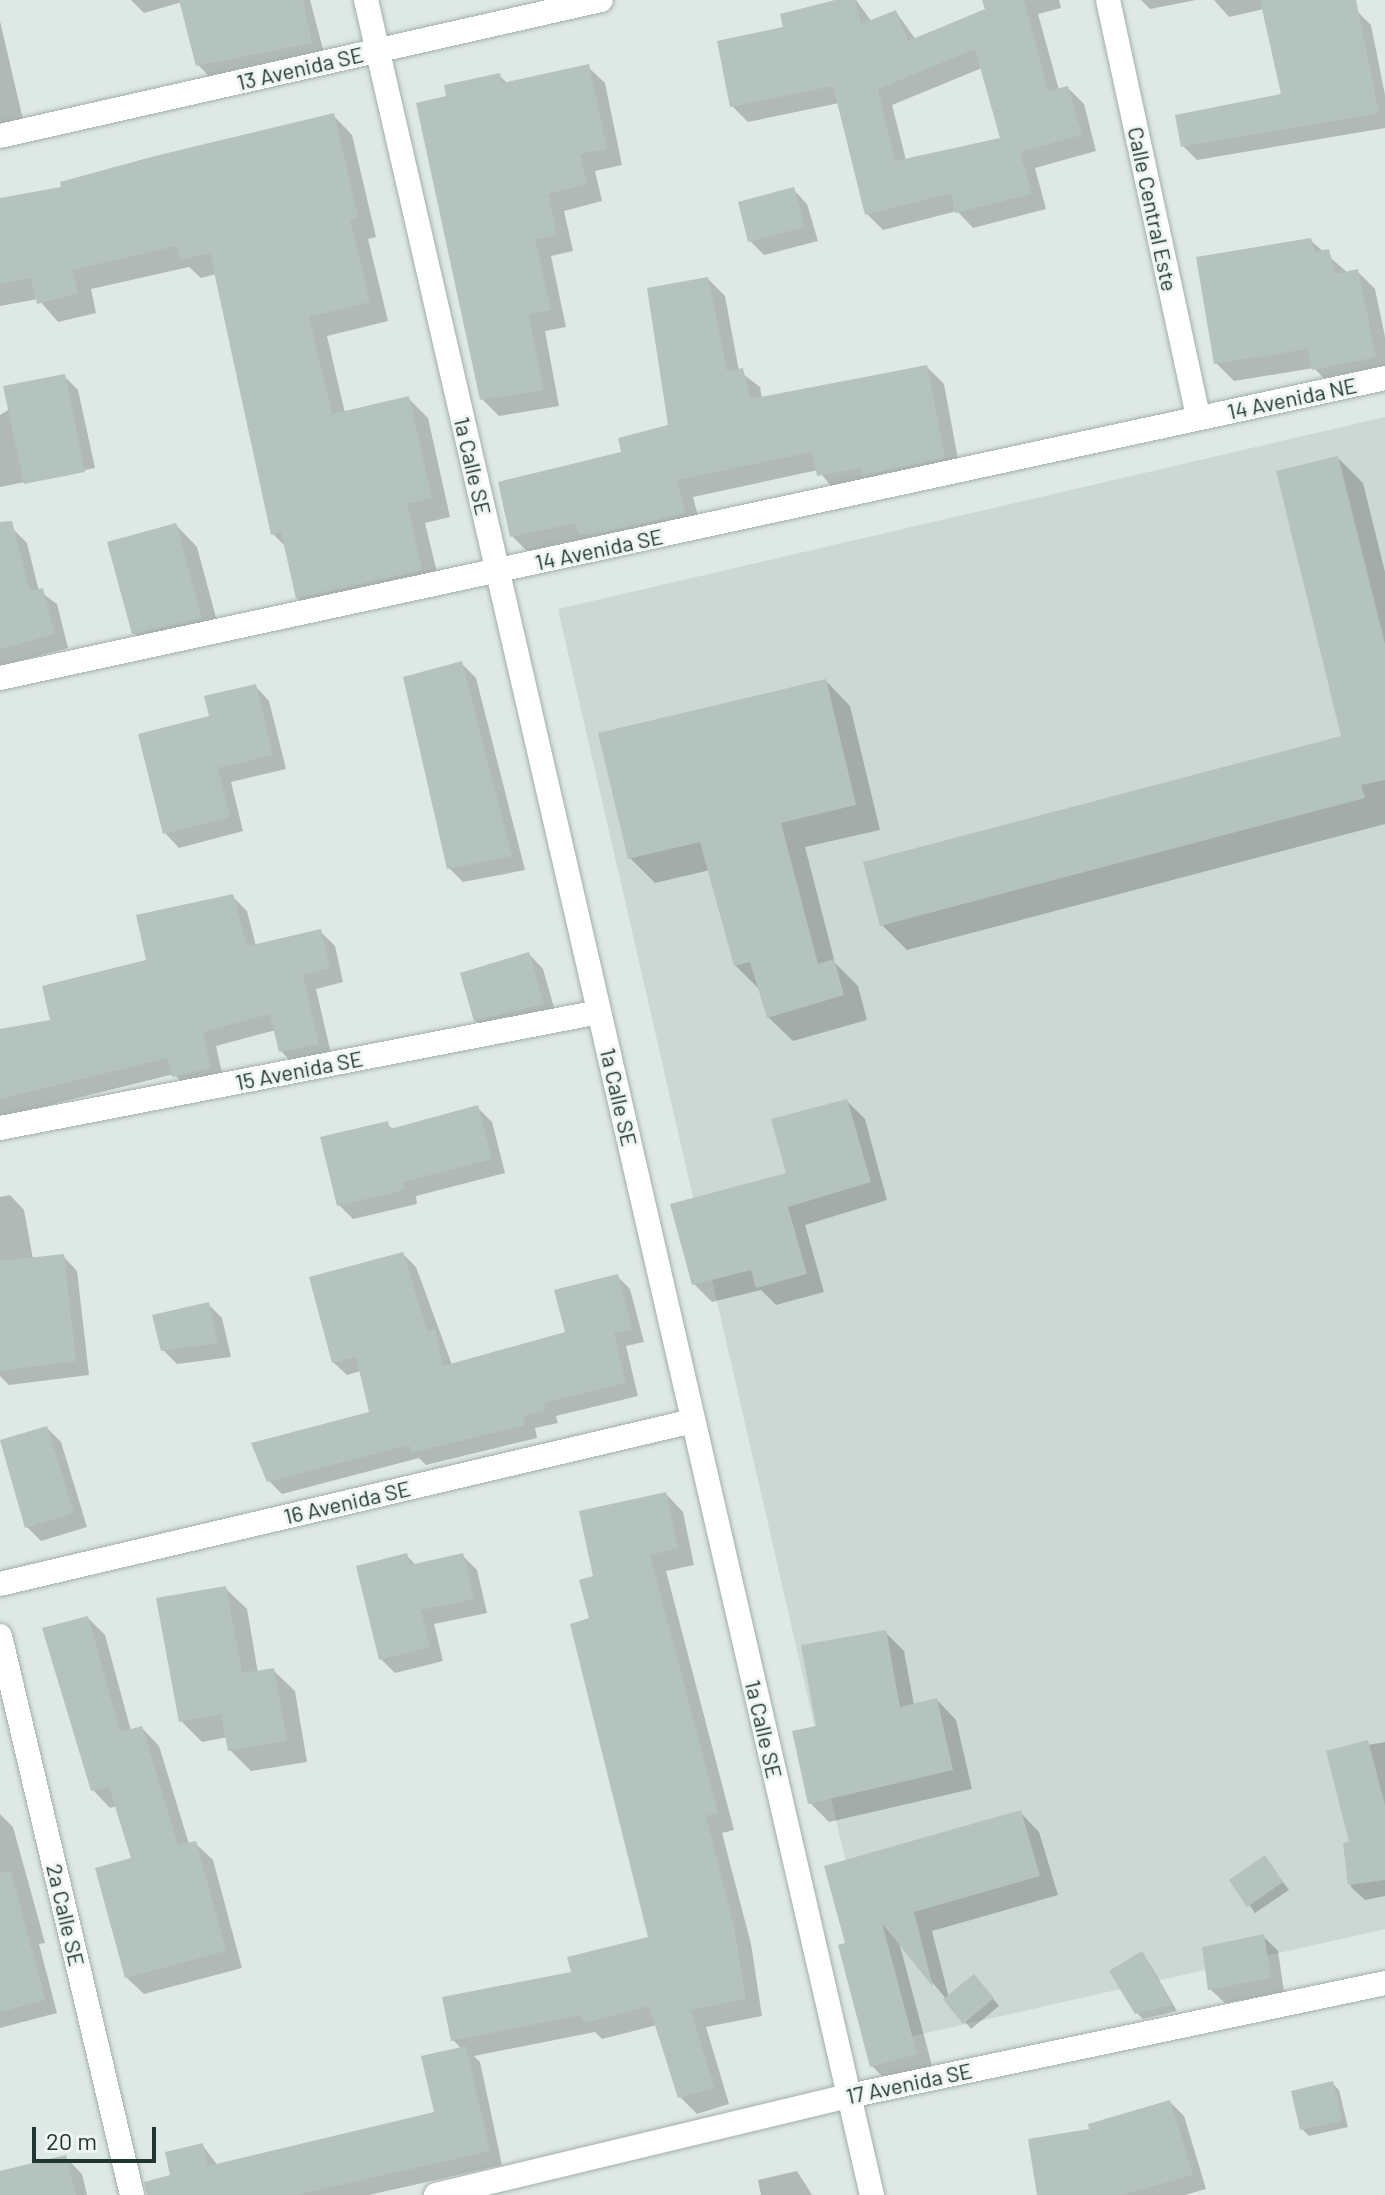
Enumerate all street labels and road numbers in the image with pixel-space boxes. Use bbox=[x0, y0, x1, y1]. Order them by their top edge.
street label: 13 Avenida SE bbox=[234, 41, 366, 95]
street label: Calle Central Este bbox=[1123, 124, 1183, 294]
street label: 14 Avenida NE bbox=[1225, 371, 1359, 425]
street label: 1a Calle SE bbox=[449, 414, 497, 518]
street label: 14 Avenida SE bbox=[533, 523, 665, 575]
street label: 15 Avenida SE bbox=[233, 1045, 365, 1095]
street label: 1a Calle SE bbox=[595, 1045, 643, 1149]
street label: 16 Avenida SE bbox=[281, 1475, 413, 1529]
street label: 1a Calle SE bbox=[740, 1677, 788, 1781]
street label: 2a Calle SE bbox=[41, 1861, 91, 1969]
street label: 17 Avenida SE bbox=[843, 2057, 975, 2109]

